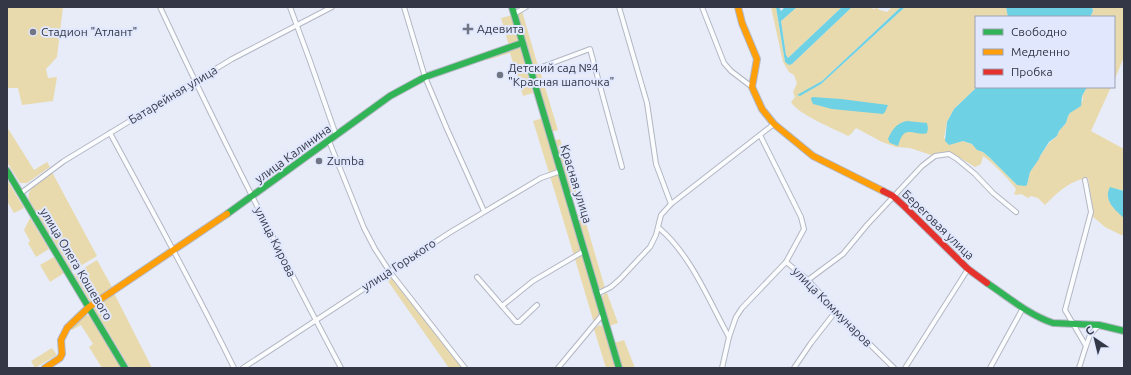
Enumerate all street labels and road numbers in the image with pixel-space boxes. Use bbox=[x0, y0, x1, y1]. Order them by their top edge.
street label: Батарейная улица bbox=[126, 63, 219, 126]
street label: улица Калинина bbox=[252, 122, 333, 185]
street label: Красная улица bbox=[558, 143, 595, 225]
street label: Береговая улица bbox=[900, 187, 977, 262]
street label: улица Олега Кошевого bbox=[38, 205, 115, 322]
street label: улица Кирова bbox=[252, 205, 299, 279]
street label: улица Горького bbox=[359, 236, 438, 293]
street label: улица Коммунаров bbox=[790, 264, 875, 349]

